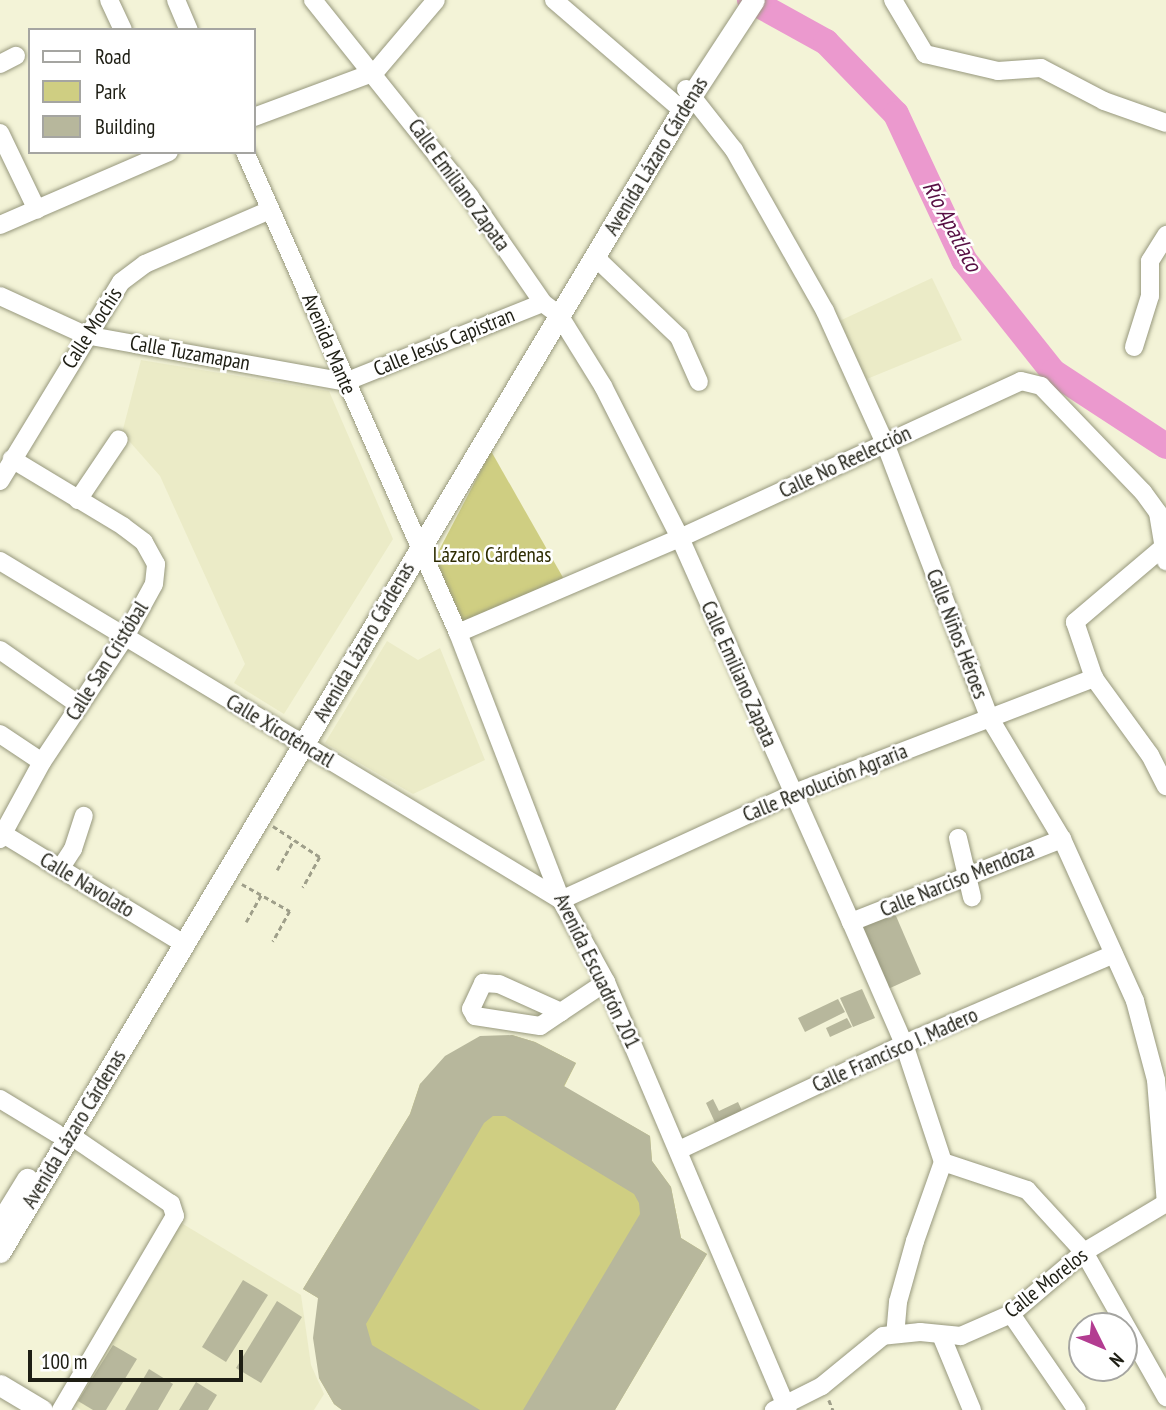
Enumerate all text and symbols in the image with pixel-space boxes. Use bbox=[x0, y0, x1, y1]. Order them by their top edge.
legend bbox=[28, 28, 256, 154]
text: Road bbox=[95, 43, 131, 70]
street label: Avenida Lázaro Cárdenas bbox=[599, 72, 713, 240]
text: Park bbox=[95, 78, 126, 105]
text: Building bbox=[95, 113, 155, 140]
street label: Calle Emiliano Zapata bbox=[403, 114, 515, 256]
water label: Río Apatlaco bbox=[916, 176, 988, 276]
street label: Calle Mochis bbox=[57, 283, 127, 373]
street label: Avenida Mante bbox=[296, 290, 362, 398]
street label: Calle Jesús Capistran bbox=[370, 302, 518, 382]
street label: Calle Tuzamapan bbox=[128, 330, 252, 376]
street label: Calle No Reelección bbox=[775, 420, 915, 504]
park label: Lázaro Cárdenas bbox=[433, 542, 551, 568]
street label: Avenida Lázaro Cárdenas bbox=[308, 558, 420, 726]
street label: Calle Niños Héroes bbox=[921, 566, 993, 702]
street label: Calle San Cristóbal bbox=[60, 597, 154, 725]
street label: Calle Emiliano Zapata bbox=[695, 597, 783, 751]
street label: Calle Xicoténcatl bbox=[221, 689, 339, 773]
street label: Calle Revolución Agraria bbox=[739, 738, 911, 828]
street label: Calle Narciso Mendoza bbox=[876, 838, 1038, 922]
street label: Calle Navolato bbox=[35, 847, 139, 923]
street label: Avenida Escuadrón 201 bbox=[549, 890, 645, 1052]
street label: Calle Francisco I. Madero bbox=[808, 1002, 982, 1098]
street label: Avenida Lázaro Cárdenas bbox=[17, 1045, 131, 1213]
street label: Calle Morelos bbox=[999, 1243, 1093, 1323]
north arrow bbox=[1068, 1312, 1138, 1382]
scale bar bbox=[32, 1336, 247, 1380]
text: 100 m bbox=[41, 1348, 87, 1375]
text: N bbox=[1105, 1348, 1129, 1372]

